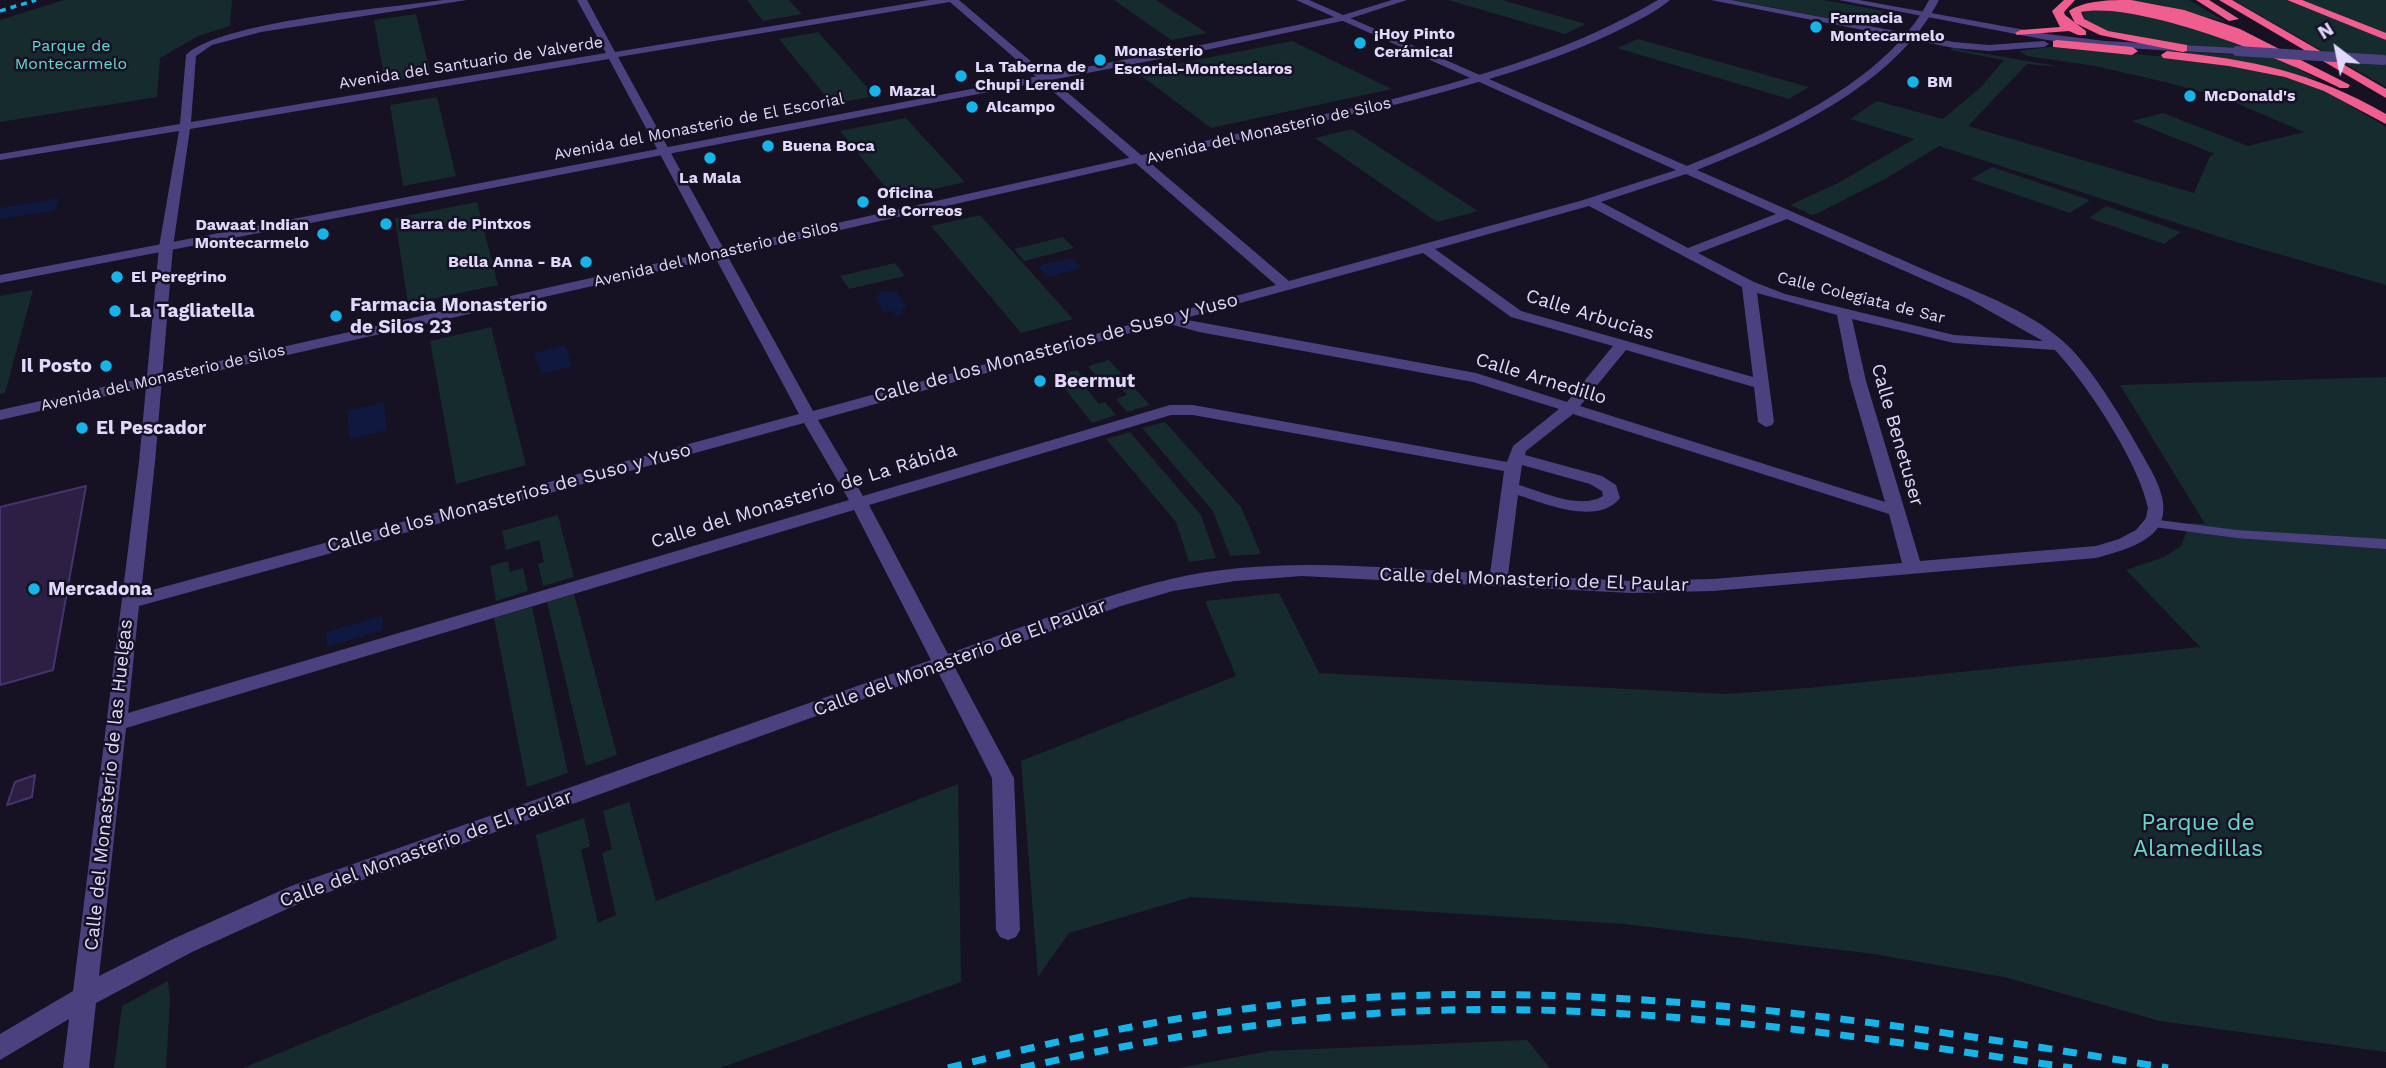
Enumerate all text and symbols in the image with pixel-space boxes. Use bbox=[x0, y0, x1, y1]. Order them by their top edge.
place label: Farmacia Montecarmelo bbox=[1830, 8, 1945, 46]
north arrow bbox=[2302, 14, 2372, 84]
text: N bbox=[2314, 17, 2338, 44]
marker: Farmacia Montecarmelo bbox=[1808, 19, 1824, 35]
place label: ¡Hoy Pinto Cerámica! bbox=[1374, 24, 1455, 62]
street label: Avenida del Santuario de Valverde bbox=[338, 33, 604, 93]
marker: ¡Hoy Pinto Cerámica! bbox=[1352, 35, 1368, 51]
park label: Parque de Montecarmelo bbox=[15, 36, 127, 74]
place label: Monasterio Escorial-Montesclaros bbox=[1114, 41, 1292, 79]
marker: Monasterio Escorial-Montesclaros bbox=[1092, 52, 1108, 68]
place label: La Taberna de Chupi Lerendi bbox=[975, 57, 1086, 95]
marker: La Taberna de Chupi Lerendi bbox=[953, 68, 969, 84]
place label: BM bbox=[1927, 72, 1953, 92]
marker: BM bbox=[1905, 74, 1921, 90]
place label: Mazal bbox=[889, 81, 936, 101]
marker: Mazal bbox=[867, 83, 883, 99]
place label: McDonald's bbox=[2204, 86, 2296, 106]
marker: McDonald's bbox=[2182, 88, 2198, 104]
street label: Avenida del Monasterio de El Escorial bbox=[552, 89, 846, 165]
street label: Avenida del Monasterio de Silos bbox=[1145, 93, 1393, 169]
place label: Alcampo bbox=[986, 97, 1055, 117]
marker: Alcampo bbox=[964, 99, 980, 115]
place label: Buena Boca bbox=[782, 136, 875, 156]
marker: Buena Boca bbox=[760, 138, 776, 154]
marker: La Mala bbox=[702, 150, 718, 166]
place label: La Mala bbox=[679, 168, 741, 188]
place label: Oficina de Correos bbox=[877, 183, 962, 221]
marker: Oficina de Correos bbox=[855, 194, 871, 210]
place label: Barra de Pintxos bbox=[400, 214, 531, 234]
place label: Dawaat Indian Montecarmelo bbox=[194, 215, 309, 253]
marker: Barra de Pintxos bbox=[378, 216, 394, 232]
street label: Avenida del Monasterio de Silos bbox=[592, 216, 840, 292]
marker: Dawaat Indian Montecarmelo bbox=[315, 226, 331, 242]
place label: Bella Anna - BA bbox=[448, 252, 572, 272]
marker: Bella Anna - BA bbox=[578, 254, 594, 270]
place label: El Peregrino bbox=[131, 267, 227, 287]
street label: Calle Colegiata de Sar bbox=[1775, 268, 1947, 328]
marker: El Peregrino bbox=[109, 269, 125, 285]
street label: Calle Arbucias bbox=[1523, 285, 1657, 345]
street label: Calle de los Monasterios de Suso y Yuso bbox=[872, 288, 1240, 408]
place label: Farmacia Monasterio de Silos 23 bbox=[350, 294, 547, 338]
place label: La Tagliatella bbox=[129, 300, 255, 322]
marker: La Tagliatella bbox=[107, 303, 123, 319]
marker: Farmacia Monasterio de Silos 23 bbox=[328, 308, 344, 324]
street label: Avenida del Monasterio de Silos bbox=[39, 340, 287, 416]
street label: Calle Arnedillo bbox=[1473, 348, 1609, 410]
place label: Il Posto bbox=[21, 355, 92, 377]
marker: Il Posto bbox=[98, 358, 114, 374]
street label: Calle Benetuser bbox=[1866, 361, 1928, 509]
place label: Beermut bbox=[1054, 370, 1135, 392]
marker: Beermut bbox=[1032, 373, 1048, 389]
place label: El Pescador bbox=[96, 417, 206, 439]
marker: El Pescador bbox=[74, 420, 90, 436]
street label: Calle de los Monasterios de Suso y Yuso bbox=[325, 438, 693, 558]
street label: Calle del Monasterio de La Rábida bbox=[648, 439, 960, 553]
street label: Calle del Monasterio de El Paular bbox=[1379, 563, 1689, 597]
place label: Mercadona bbox=[48, 578, 152, 600]
marker: Mercadona bbox=[26, 581, 42, 597]
street label: Calle del Monasterio de El Paular bbox=[811, 594, 1109, 722]
street label: Calle del Monasterio de las Huelgas bbox=[80, 618, 138, 952]
street label: Calle del Monasterio de El Paular bbox=[277, 785, 575, 913]
park label: Parque de Alamedillas bbox=[2133, 809, 2263, 863]

